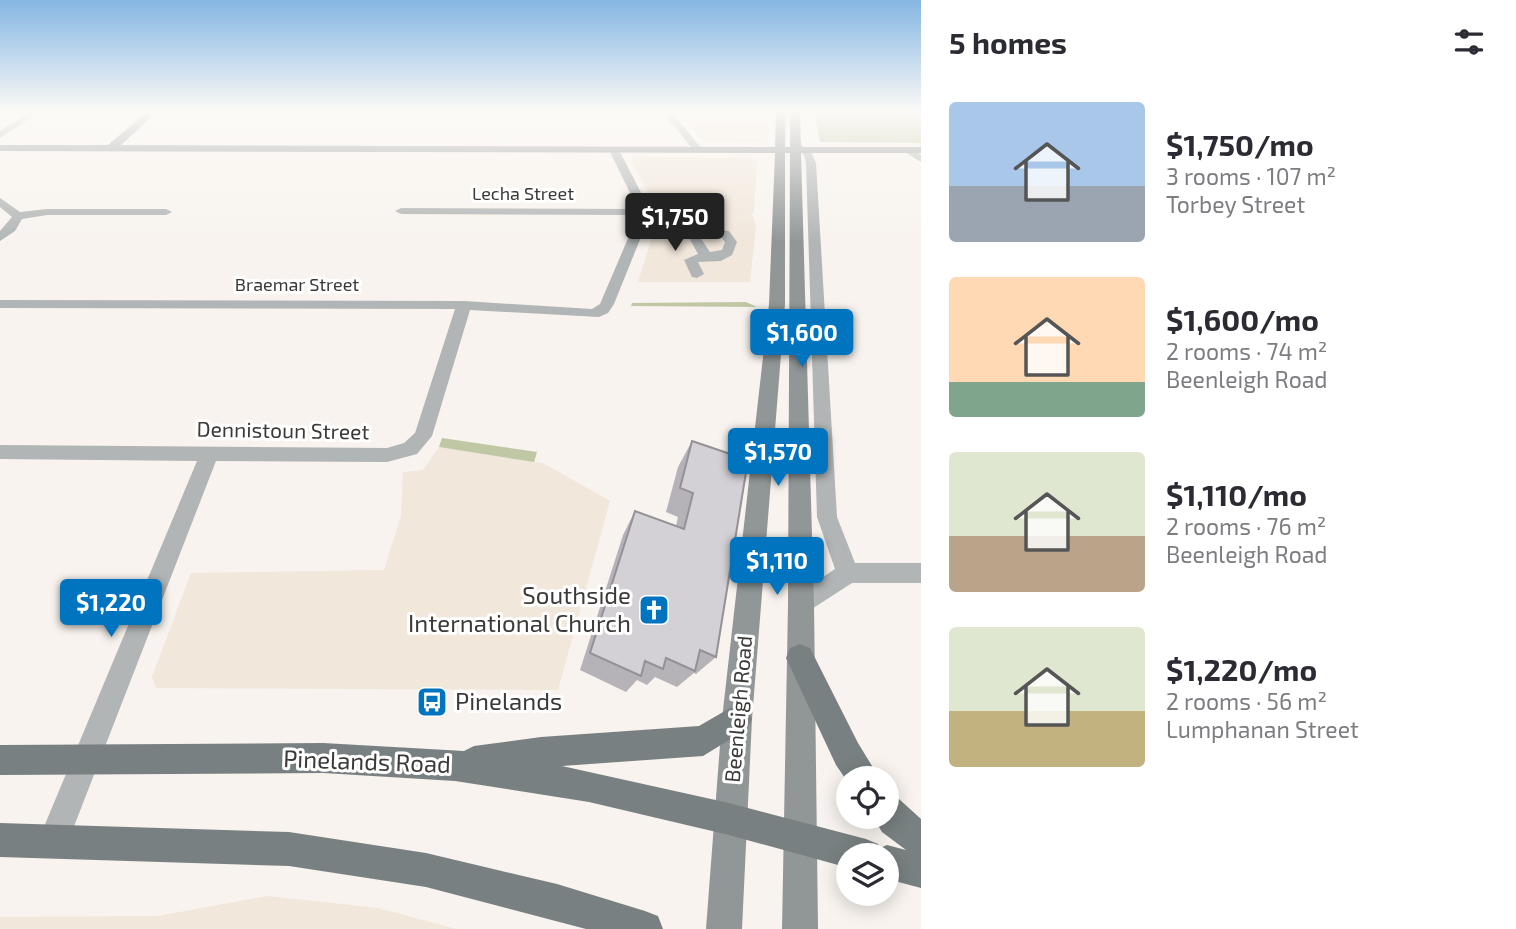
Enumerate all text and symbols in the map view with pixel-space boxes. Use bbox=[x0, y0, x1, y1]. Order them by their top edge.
icon: filters bbox=[1450, 23, 1488, 61]
text: 5 homes bbox=[949, 24, 1067, 60]
text: $1,750/mo bbox=[1166, 126, 1314, 162]
icon: home bbox=[1005, 130, 1089, 214]
text: 3 rooms · 107 m² bbox=[1166, 162, 1336, 190]
street label: Lecha Street bbox=[472, 182, 574, 204]
text: Torbey Street bbox=[1166, 190, 1305, 218]
pin: $1,750 bbox=[618, 194, 732, 253]
text: $1,750 bbox=[641, 202, 709, 230]
street label: Braemar Street bbox=[235, 273, 359, 295]
text: $1,600/mo bbox=[1166, 301, 1319, 337]
icon: home bbox=[1005, 305, 1089, 389]
pin: $1,600 bbox=[745, 310, 859, 369]
text: $1,600 bbox=[766, 318, 838, 346]
text: 2 rooms · 74 m² bbox=[1166, 337, 1327, 365]
text: Beenleigh Road bbox=[1166, 365, 1328, 393]
street label: Dennistoun Street bbox=[197, 415, 370, 444]
pin: $1,570 bbox=[721, 428, 835, 488]
text: $1,570 bbox=[744, 437, 812, 465]
text: $1,110/mo bbox=[1166, 476, 1307, 512]
icon: home bbox=[1005, 480, 1089, 564]
text: 2 rooms · 76 m² bbox=[1166, 512, 1326, 540]
pin: $1,110 bbox=[720, 538, 834, 597]
text: Beenleigh Road bbox=[1166, 540, 1328, 568]
text: $1,110 bbox=[746, 546, 808, 574]
pin: $1,220 bbox=[54, 580, 168, 639]
place label: Southside International Church bbox=[408, 580, 631, 637]
text: $1,220 bbox=[76, 588, 146, 616]
church icon: Southside International Church bbox=[637, 593, 671, 627]
street label: Beenleigh Road bbox=[719, 634, 756, 783]
text: $1,220/mo bbox=[1166, 651, 1317, 687]
icon: home bbox=[1005, 655, 1089, 739]
bus stop icon: Pinelands bbox=[415, 685, 449, 719]
place label: Pinelands bbox=[455, 686, 562, 715]
text: 2 rooms · 56 m² bbox=[1166, 687, 1327, 715]
text: Lumphanan Street bbox=[1166, 715, 1359, 743]
street label: Pinelands Road bbox=[283, 743, 451, 778]
map controls bbox=[836, 766, 899, 906]
button: locate bbox=[836, 766, 899, 829]
button: layers bbox=[836, 843, 899, 906]

